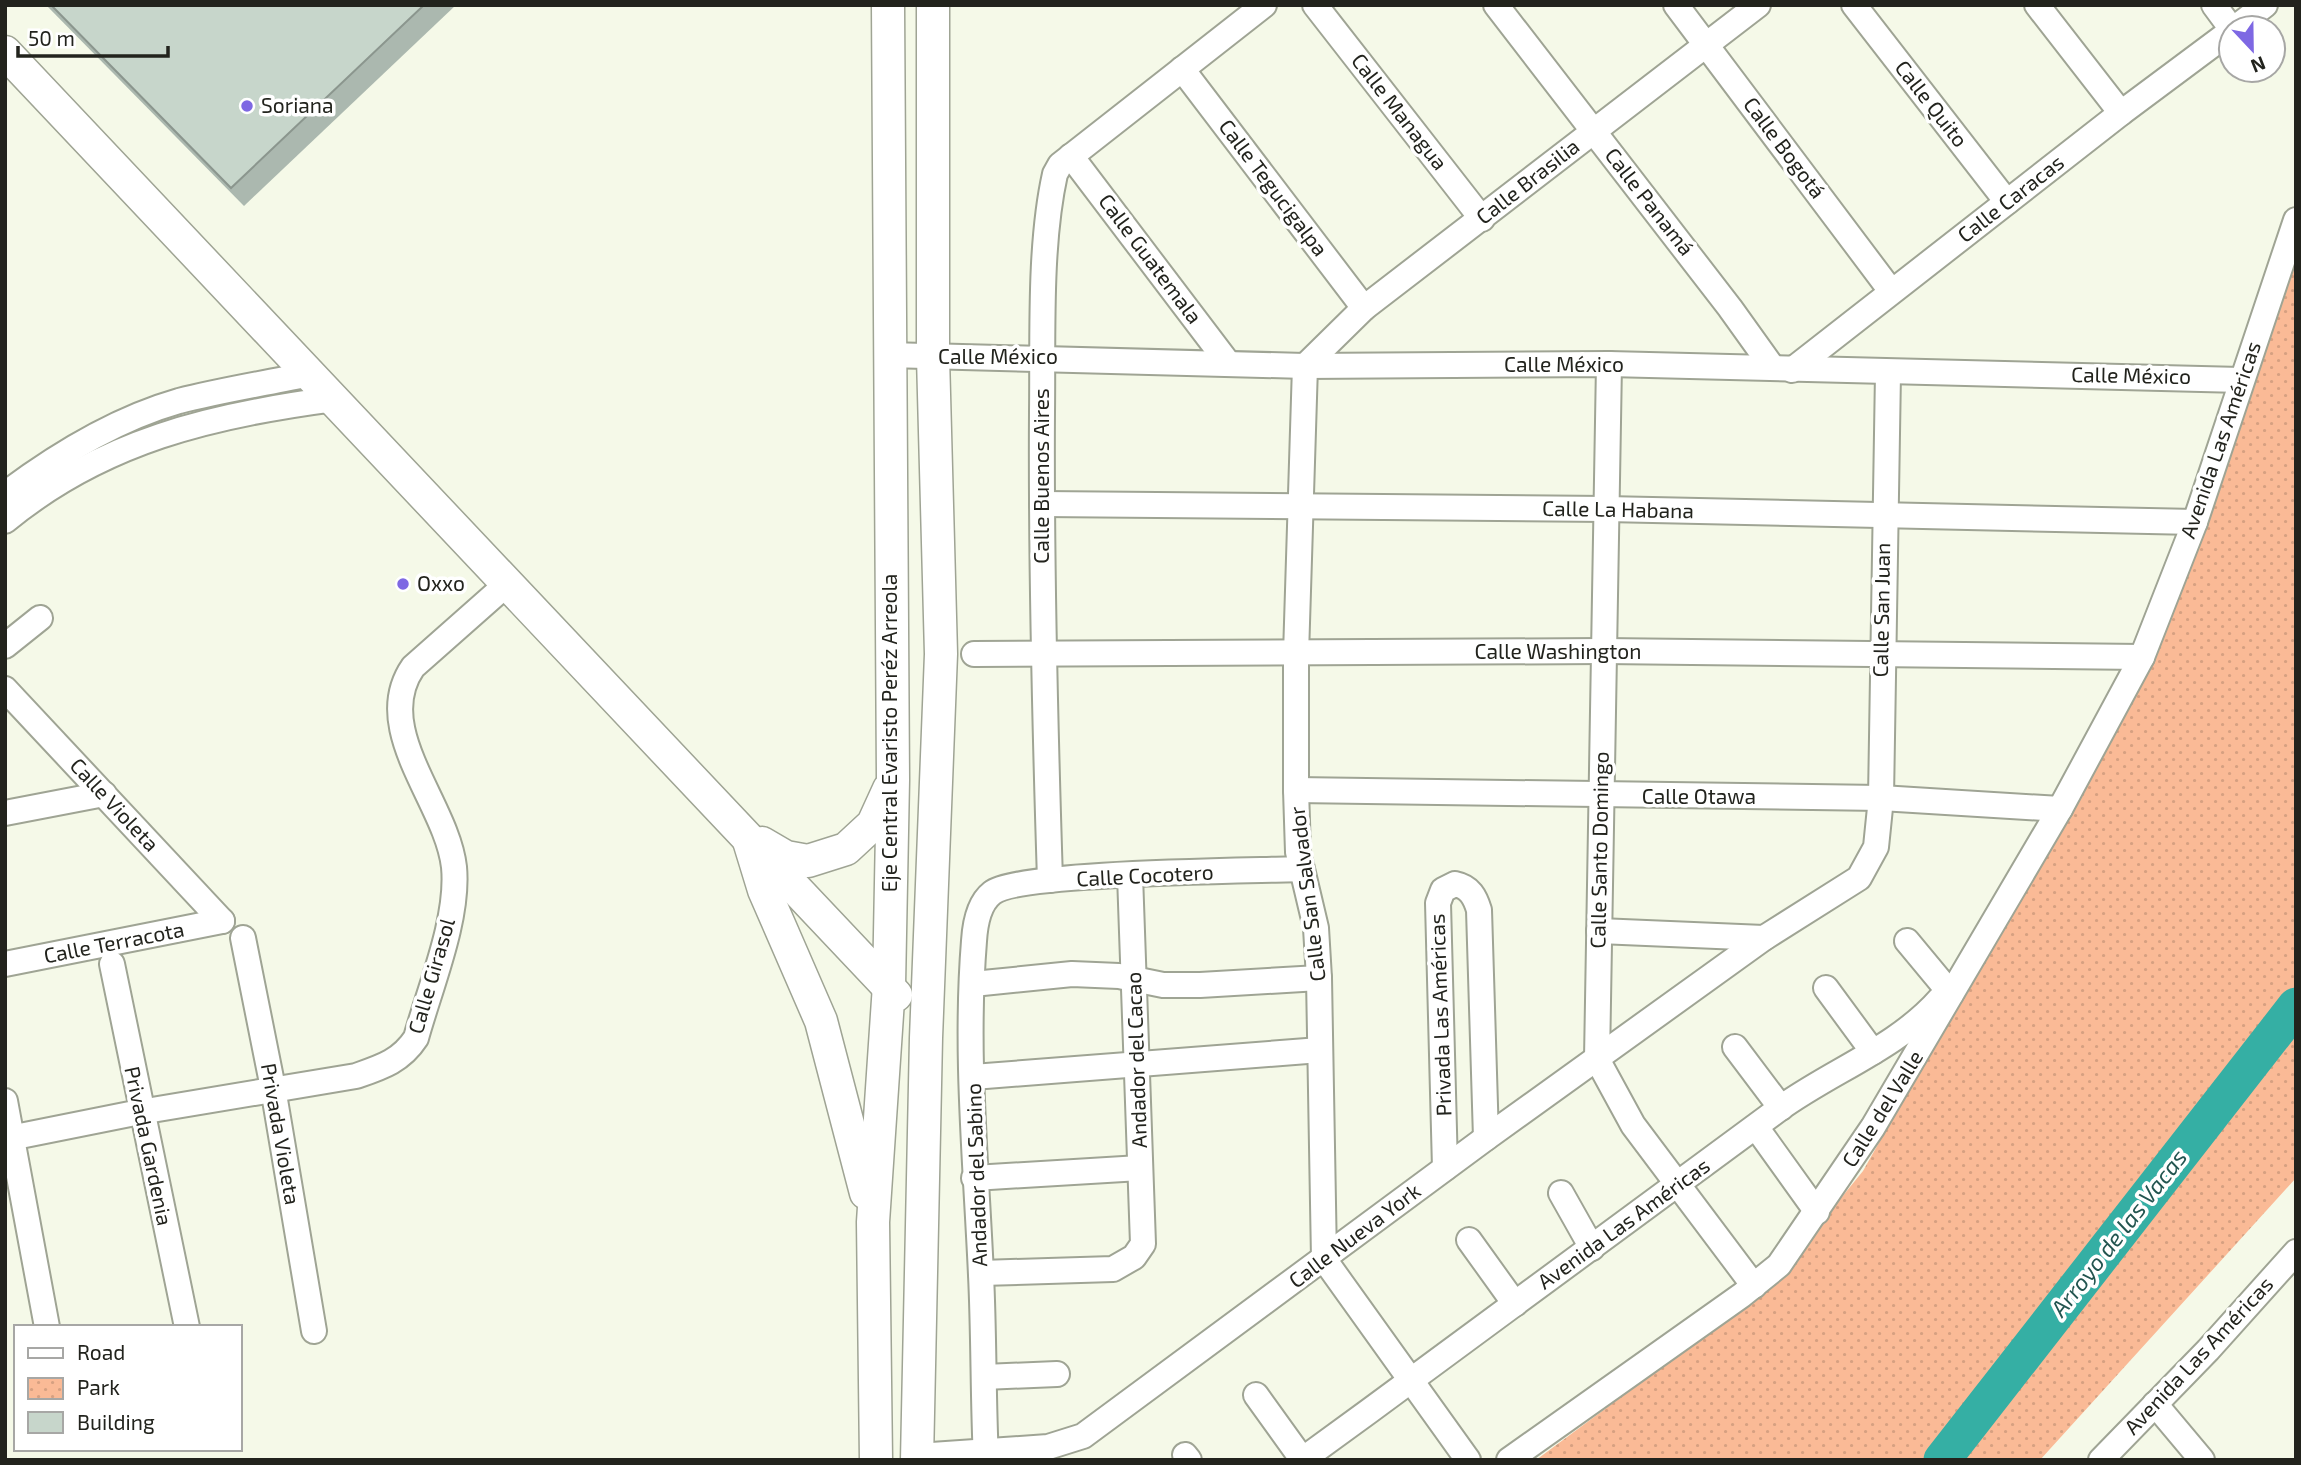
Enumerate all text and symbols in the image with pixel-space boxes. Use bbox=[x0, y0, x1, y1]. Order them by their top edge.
scale bar bbox=[18, 14, 168, 58]
north arrow bbox=[2217, 14, 2287, 84]
text: 50 m bbox=[28, 25, 75, 50]
street label: Calle Managua bbox=[1347, 48, 1453, 174]
text: N bbox=[2248, 52, 2269, 78]
street label: Calle Quito bbox=[1890, 55, 1974, 152]
place label: Soriana bbox=[261, 92, 334, 117]
street label: Calle Bogotá bbox=[1739, 92, 1831, 203]
marker: Soriana bbox=[239, 98, 255, 114]
street label: Calle Tegucigalpa bbox=[1215, 114, 1334, 260]
street label: Calle Brasilia bbox=[1471, 133, 1584, 229]
street label: Calle Panamá bbox=[1600, 142, 1700, 260]
street label: Calle Caracas bbox=[1952, 149, 2068, 247]
street label: Calle Guatemala bbox=[1094, 188, 1208, 328]
street label: Avenida Las Américas bbox=[2174, 338, 2265, 541]
street label: Calle México bbox=[938, 343, 1058, 368]
street label: Calle México bbox=[1504, 351, 1624, 376]
street label: Calle México bbox=[2071, 361, 2191, 388]
street label: Calle Buenos Aires bbox=[1028, 388, 1053, 564]
street label: Calle La Habana bbox=[1542, 495, 1694, 522]
street label: Calle San Juan bbox=[1867, 542, 1894, 677]
place label: Oxxo bbox=[417, 570, 465, 595]
street label: Eje Central Evaristo Peréz Arreola bbox=[876, 574, 902, 892]
marker: Oxxo bbox=[395, 576, 411, 592]
street label: Calle Washington bbox=[1475, 638, 1641, 663]
street label: Calle Santo Domingo bbox=[1584, 751, 1613, 949]
street label: Calle Violeta bbox=[66, 752, 165, 856]
street label: Calle Otawa bbox=[1642, 783, 1756, 808]
street label: Calle San Salvador bbox=[1283, 805, 1330, 983]
street label: Calle Cocotero bbox=[1076, 858, 1214, 891]
street label: Privada Las Américas bbox=[1423, 913, 1456, 1117]
street label: Calle Girasol bbox=[402, 914, 459, 1036]
street label: Calle Terracota bbox=[41, 916, 186, 967]
street label: Andador del Cacao bbox=[1120, 971, 1151, 1149]
street label: Calle del Valle bbox=[1836, 1045, 1927, 1171]
street label: Privada Violeta bbox=[257, 1061, 306, 1206]
street label: Privada Gardenia bbox=[120, 1064, 179, 1228]
street label: Andador del Sabino bbox=[960, 1083, 991, 1267]
water label: Arroyo de las Vacas bbox=[2044, 1143, 2192, 1322]
street label: Avenida Las Américas bbox=[1532, 1152, 1714, 1294]
street label: Calle Nueva York bbox=[1283, 1177, 1425, 1292]
street label: Avenida Las Américas bbox=[2118, 1271, 2277, 1439]
legend bbox=[14, 1325, 242, 1451]
text: Road bbox=[77, 1339, 125, 1364]
text: Park bbox=[77, 1374, 120, 1399]
text: Building bbox=[77, 1409, 155, 1434]

